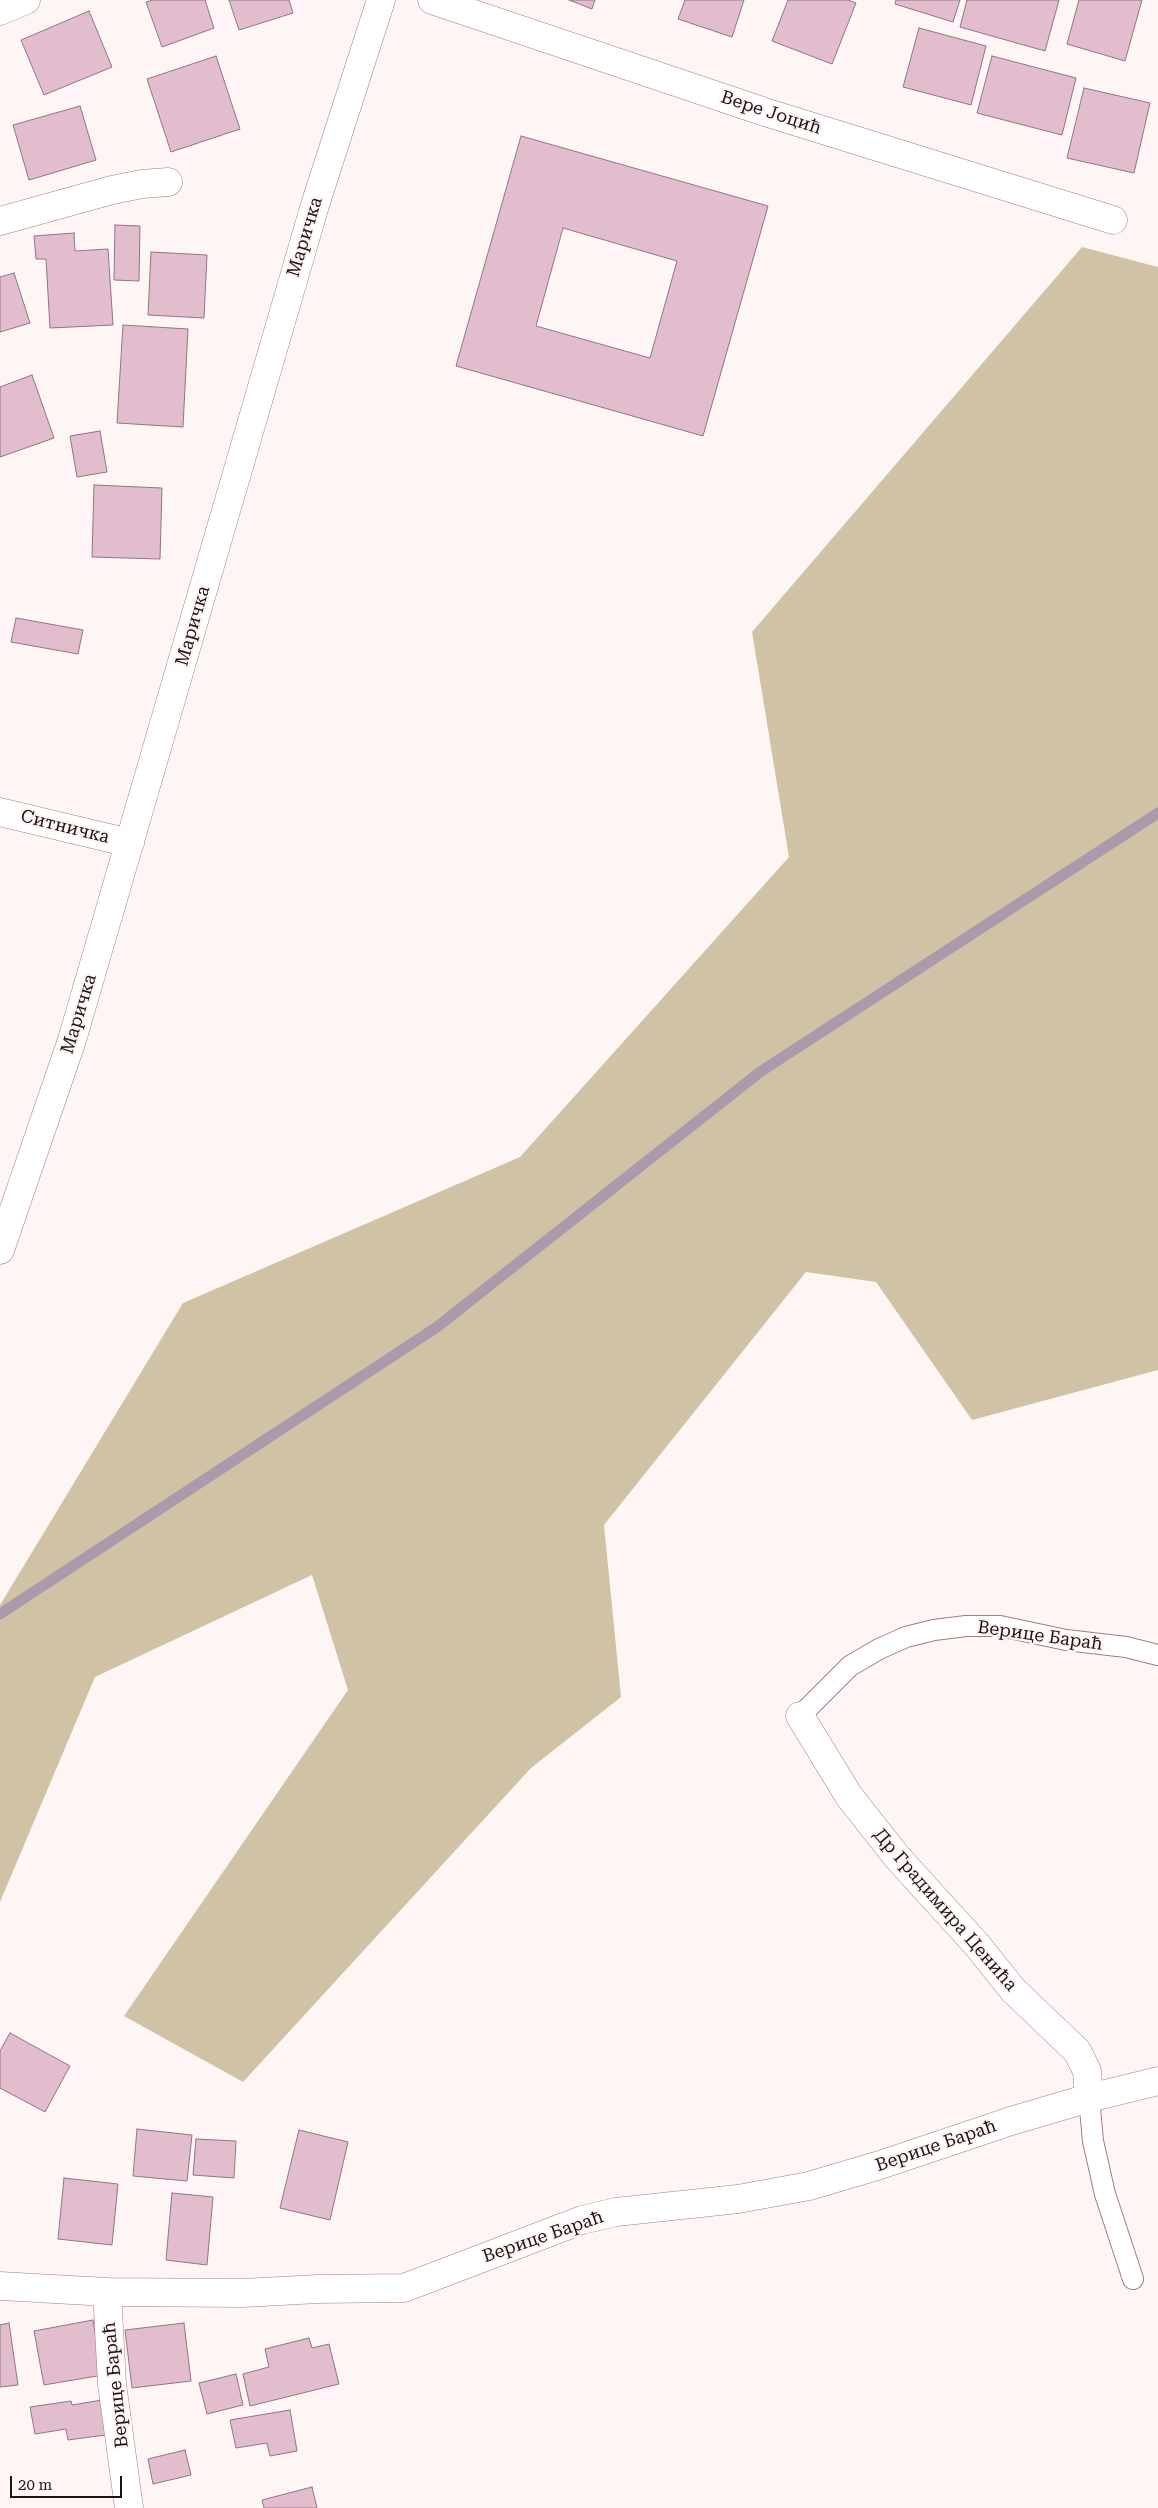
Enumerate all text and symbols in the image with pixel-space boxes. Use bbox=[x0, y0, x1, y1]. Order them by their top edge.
street label: Вере Јоцић bbox=[718, 87, 824, 139]
street label: Маричка bbox=[283, 194, 327, 280]
street label: Маричка bbox=[171, 583, 215, 669]
street label: Ситничка bbox=[18, 806, 112, 848]
street label: Маричка bbox=[57, 971, 101, 1057]
street label: Верице Бараћ bbox=[976, 1617, 1104, 1655]
street label: Др Градимира Ценића bbox=[869, 1824, 1021, 1996]
street label: Верице Бараћ bbox=[873, 2115, 999, 2177]
street label: Верице Бараћ bbox=[480, 2206, 606, 2268]
street label: Верице Бараћ bbox=[99, 2321, 133, 2449]
scale bar bbox=[12, 2466, 125, 2498]
text: 20 m bbox=[18, 2476, 52, 2494]

